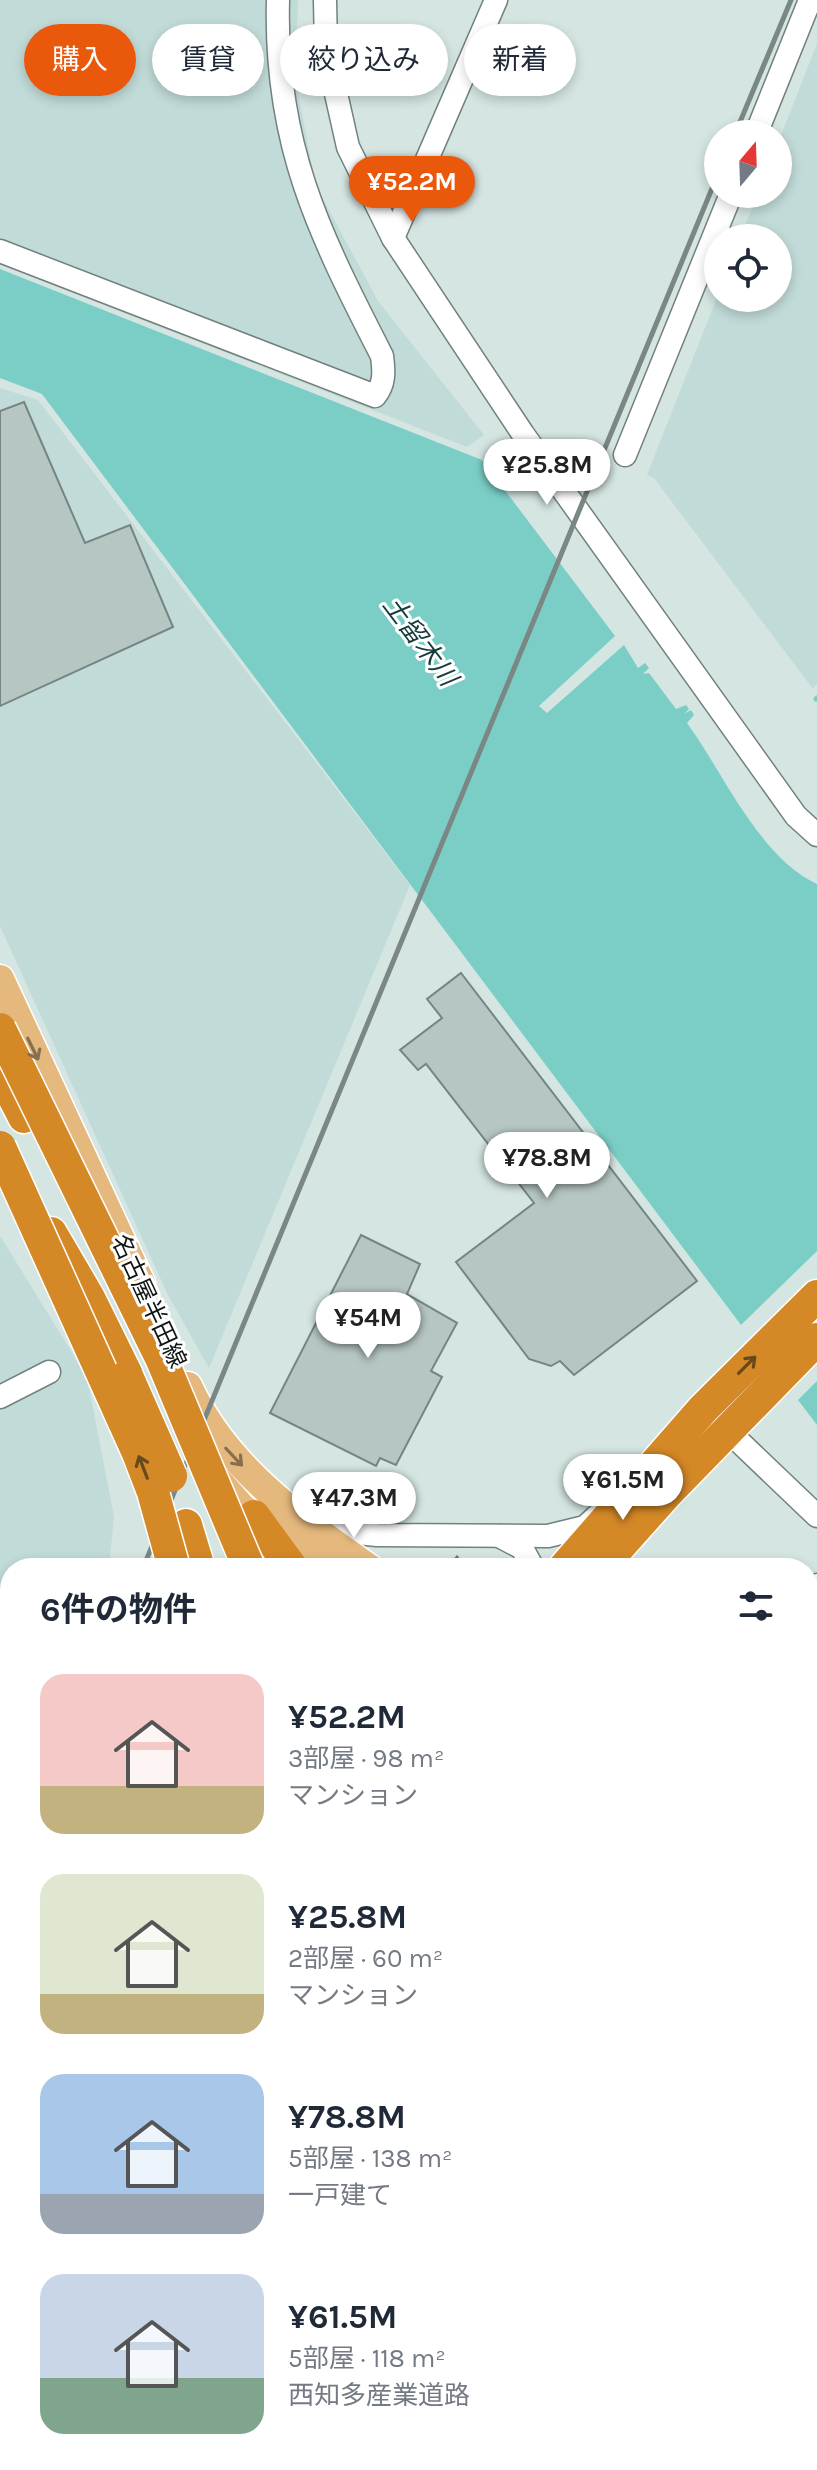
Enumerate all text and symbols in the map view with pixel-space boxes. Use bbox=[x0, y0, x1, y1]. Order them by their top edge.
chip: 購入 bbox=[24, 24, 136, 96]
chip: 賃貸 bbox=[152, 24, 264, 96]
chip: 絞り込み bbox=[280, 24, 448, 96]
chip: 新着 bbox=[464, 24, 576, 96]
north arrow bbox=[704, 120, 792, 208]
map controls bbox=[704, 120, 792, 312]
pin: ¥52.2M bbox=[347, 156, 477, 224]
text: ¥52.2M bbox=[367, 166, 457, 197]
button: locate bbox=[704, 224, 792, 312]
pin: ¥25.8M bbox=[482, 439, 612, 507]
text: ¥25.8M bbox=[501, 449, 593, 480]
water label: 土留木川 bbox=[376, 590, 465, 694]
one-way arrow bbox=[26, 1037, 41, 1061]
pin: ¥78.8M bbox=[482, 1132, 612, 1200]
text: ¥78.8M bbox=[502, 1142, 592, 1173]
street label: 名古屋半田線 bbox=[106, 1230, 192, 1372]
pin: ¥54M bbox=[321, 1292, 415, 1360]
text: ¥54M bbox=[334, 1302, 402, 1333]
one-way arrow bbox=[737, 1356, 756, 1375]
one-way arrow bbox=[225, 1447, 244, 1467]
pin: ¥61.5M bbox=[558, 1454, 688, 1522]
one-way arrow bbox=[135, 1455, 150, 1480]
text: ¥61.5M bbox=[581, 1464, 665, 1495]
pin: ¥47.3M bbox=[289, 1472, 419, 1540]
text: ¥47.3M bbox=[310, 1482, 398, 1513]
icon: filters bbox=[734, 1584, 778, 1628]
text: 6件の物件 bbox=[40, 1590, 197, 1630]
text: ¥52.2M bbox=[288, 1697, 406, 1737]
icon: home bbox=[104, 1706, 200, 1802]
text: 3部屋 · 98 m² bbox=[288, 1743, 444, 1774]
text: マンション bbox=[288, 1780, 418, 1811]
text: ¥25.8M bbox=[288, 1897, 407, 1937]
icon: home bbox=[104, 1906, 200, 2002]
text: 2部屋 · 60 m² bbox=[288, 1943, 443, 1974]
text: マンション bbox=[288, 1980, 418, 2011]
text: ¥78.8M bbox=[288, 2097, 406, 2137]
icon: home bbox=[104, 2106, 200, 2202]
text: 5部屋 · 138 m² bbox=[288, 2143, 453, 2174]
text: 一戸建て bbox=[288, 2180, 392, 2211]
text: ¥61.5M bbox=[288, 2297, 398, 2337]
icon: home bbox=[104, 2306, 200, 2402]
text: 5部屋 · 118 m² bbox=[288, 2343, 446, 2374]
text: 西知多産業道路 bbox=[288, 2380, 470, 2411]

